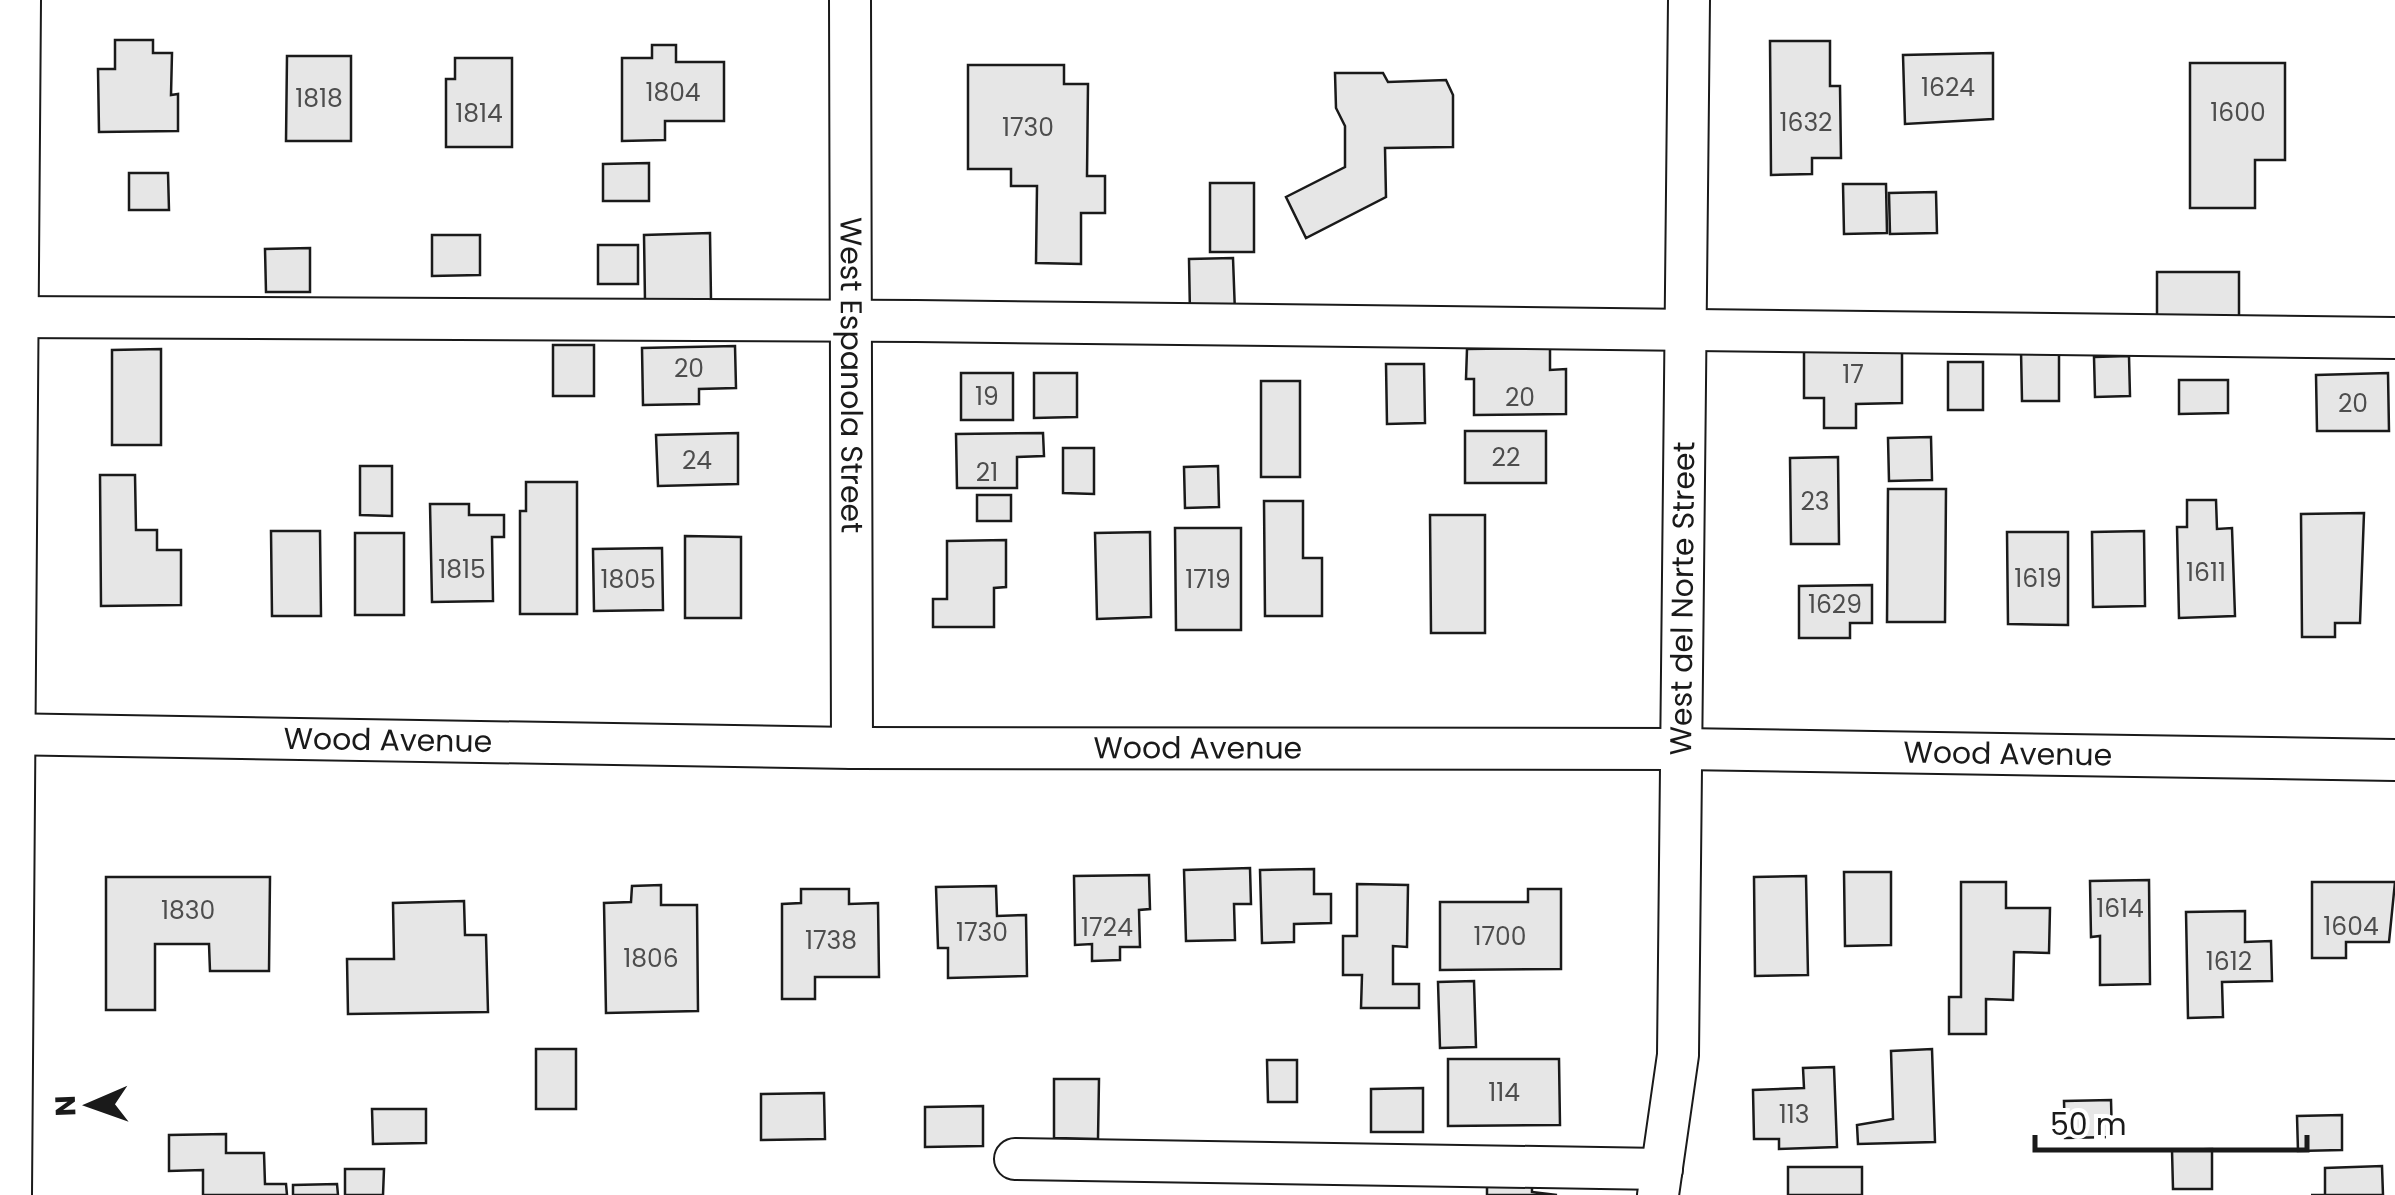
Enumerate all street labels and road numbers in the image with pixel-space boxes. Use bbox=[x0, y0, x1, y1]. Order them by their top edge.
street label: West Espanola Street bbox=[830, 217, 873, 533]
street label: West del Norte Street bbox=[1659, 441, 1705, 756]
street label: Wood Avenue bbox=[283, 717, 493, 763]
street label: Wood Avenue bbox=[1094, 726, 1302, 770]
street label: Wood Avenue bbox=[1903, 730, 2113, 777]

